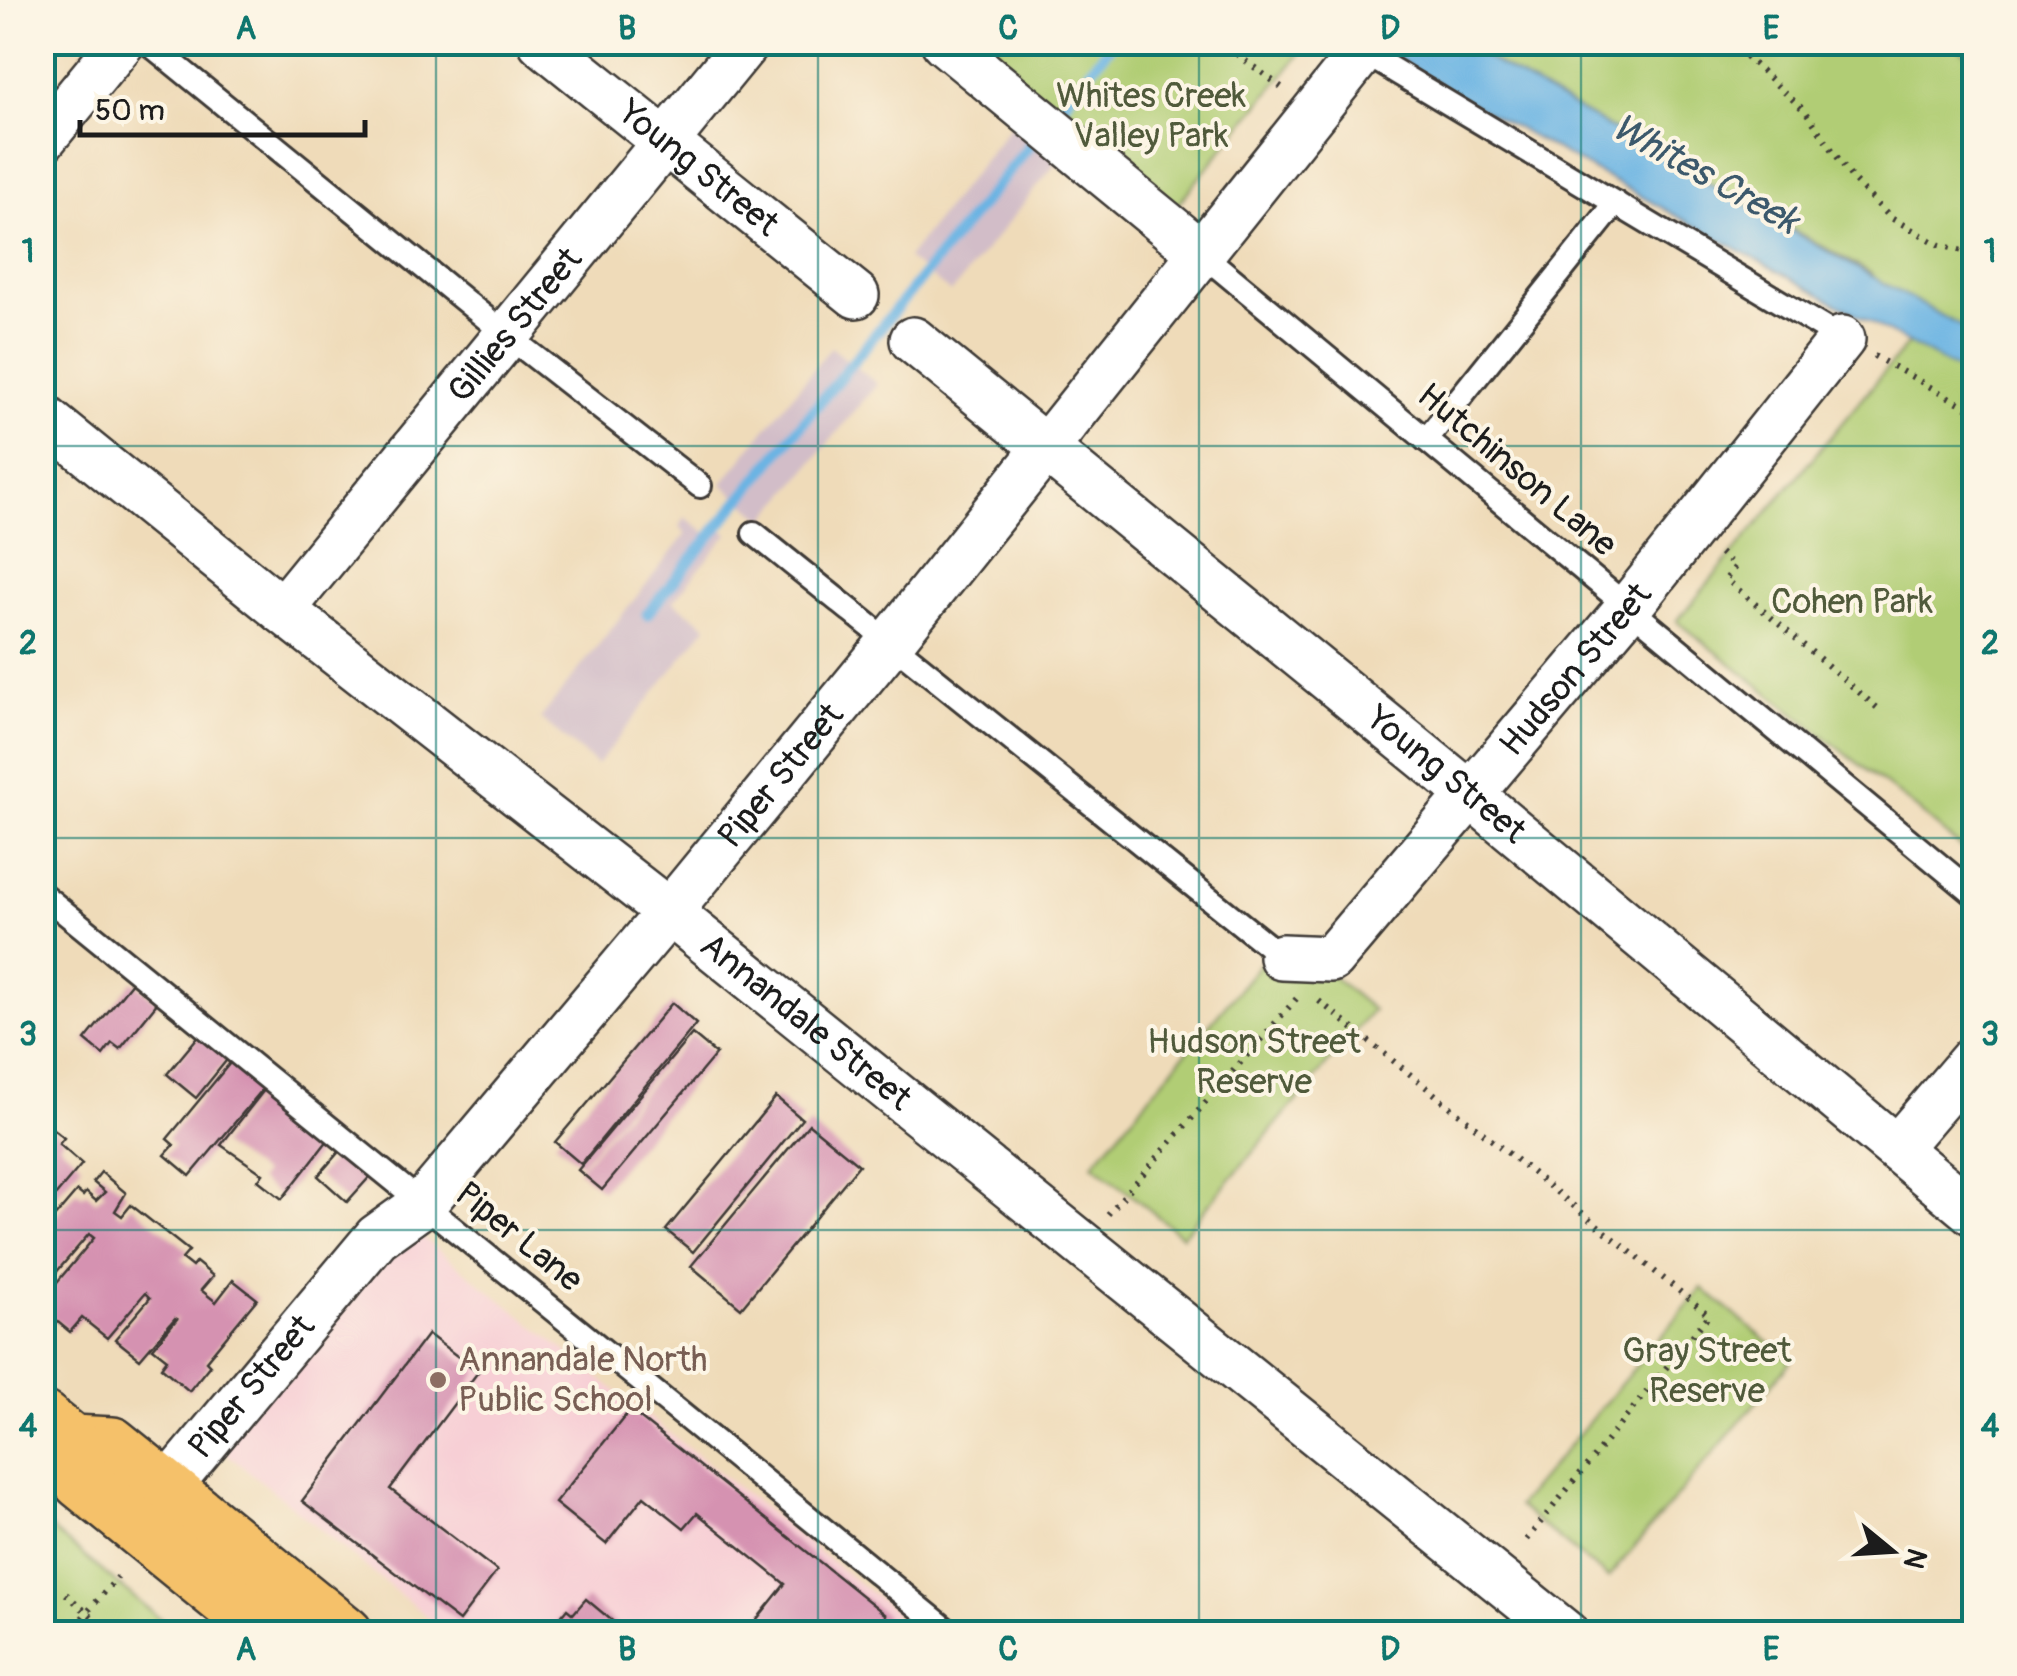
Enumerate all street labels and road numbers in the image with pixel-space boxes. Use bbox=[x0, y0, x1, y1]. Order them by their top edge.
street label: Young Street bbox=[608, 90, 788, 247]
street label: Gillies Street bbox=[439, 238, 592, 412]
street label: Hutchinson Lane bbox=[1408, 374, 1626, 566]
street label: Hudson Street bbox=[1490, 573, 1662, 765]
street label: Piper Street bbox=[709, 694, 854, 857]
street label: Young Street bbox=[1357, 696, 1536, 854]
street label: Annandale Street bbox=[691, 924, 921, 1121]
street label: Piper Lane bbox=[446, 1172, 592, 1302]
street label: Piper Street bbox=[179, 1305, 325, 1468]

